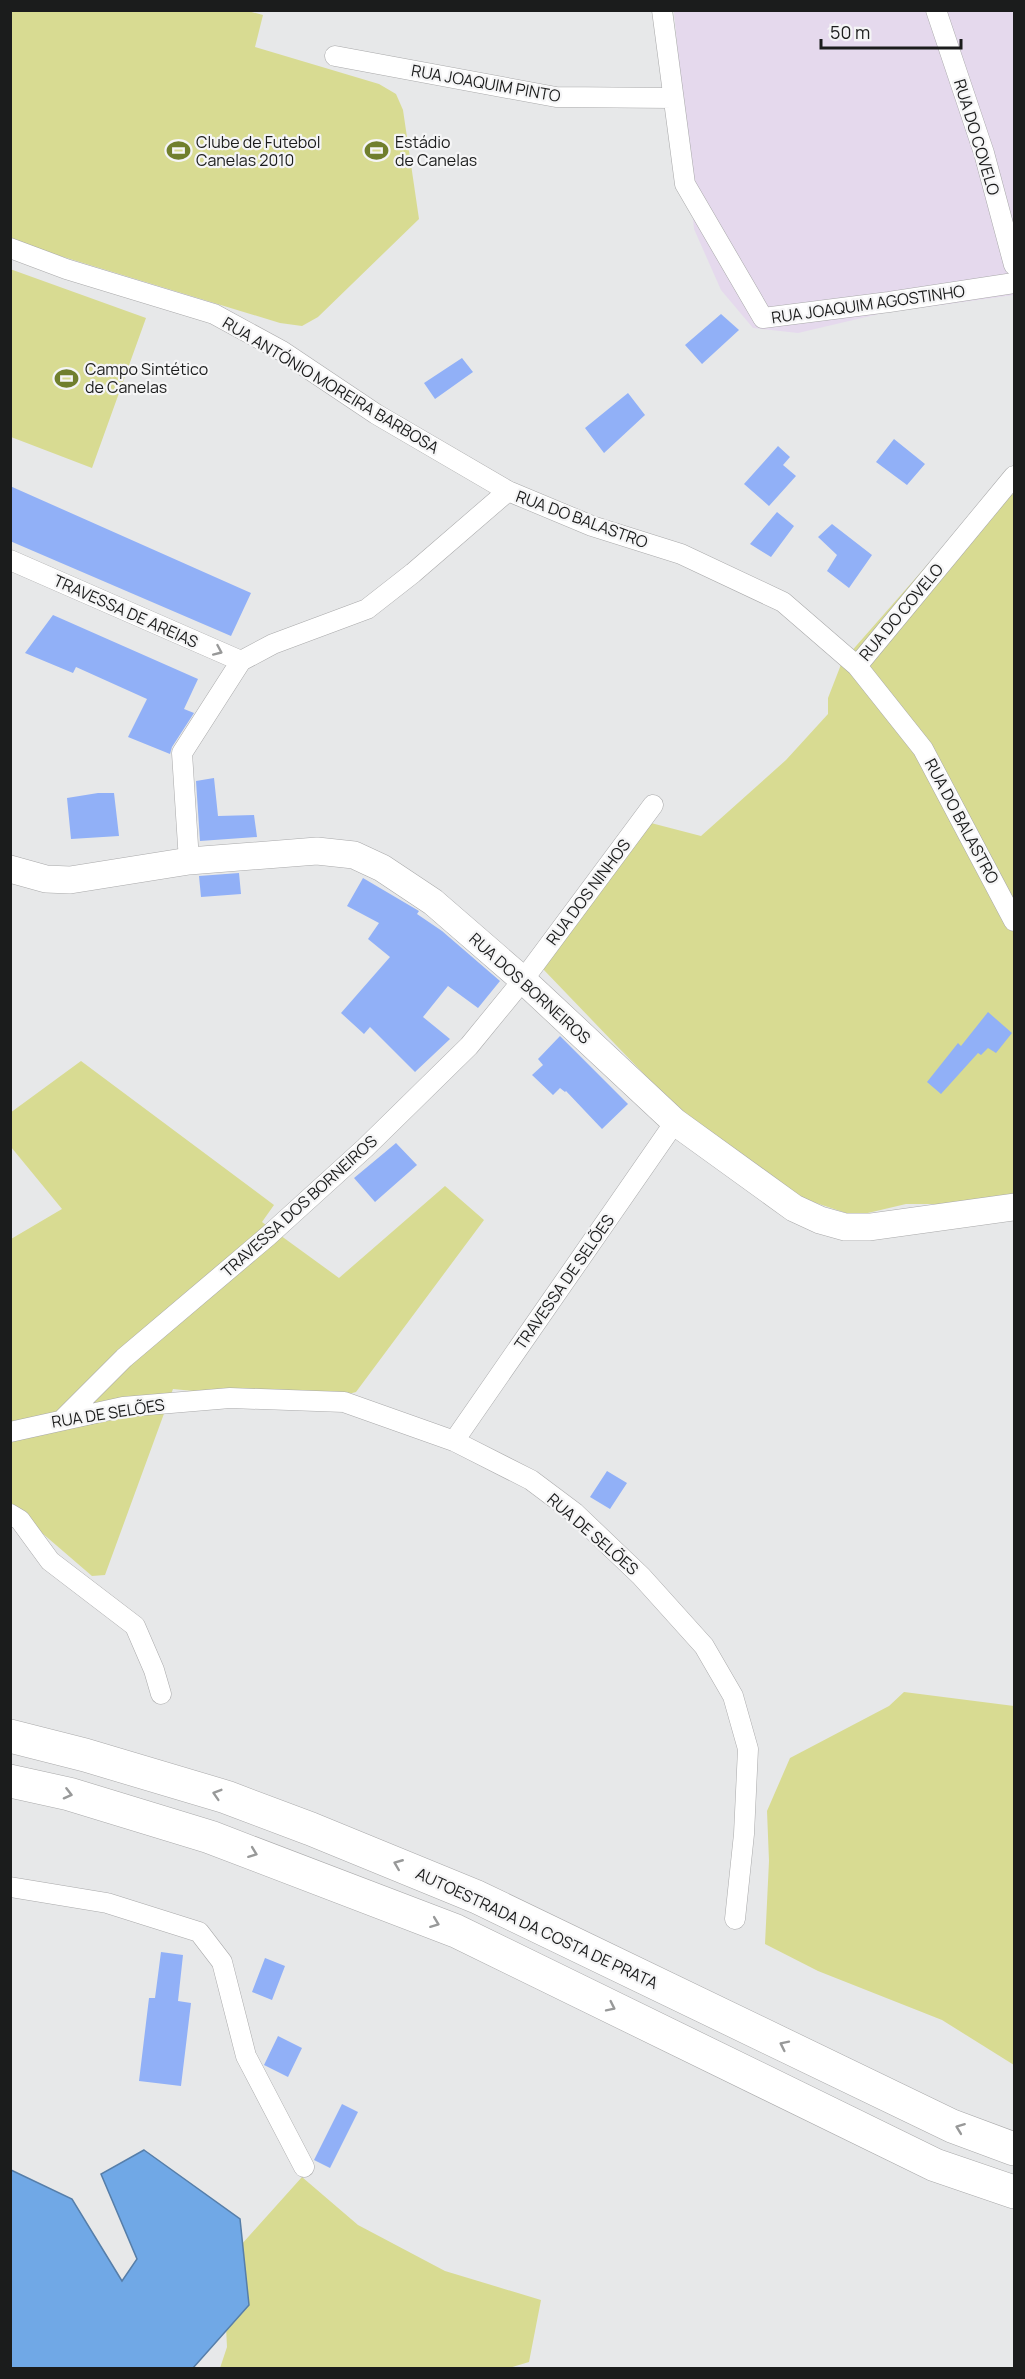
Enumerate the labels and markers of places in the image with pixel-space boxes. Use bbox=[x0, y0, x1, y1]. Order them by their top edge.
place label: Clube de Futebol Canelas 2010 bbox=[196, 131, 320, 171]
place label: Estádio de Canelas bbox=[395, 131, 477, 171]
sports icon: Clube de Futebol Canelas 2010 bbox=[165, 138, 191, 164]
sports icon: Estádio de Canelas bbox=[364, 138, 390, 164]
place label: Campo Sintético de Canelas bbox=[85, 358, 208, 398]
sports icon: Campo Sintético de Canelas bbox=[54, 365, 80, 391]

